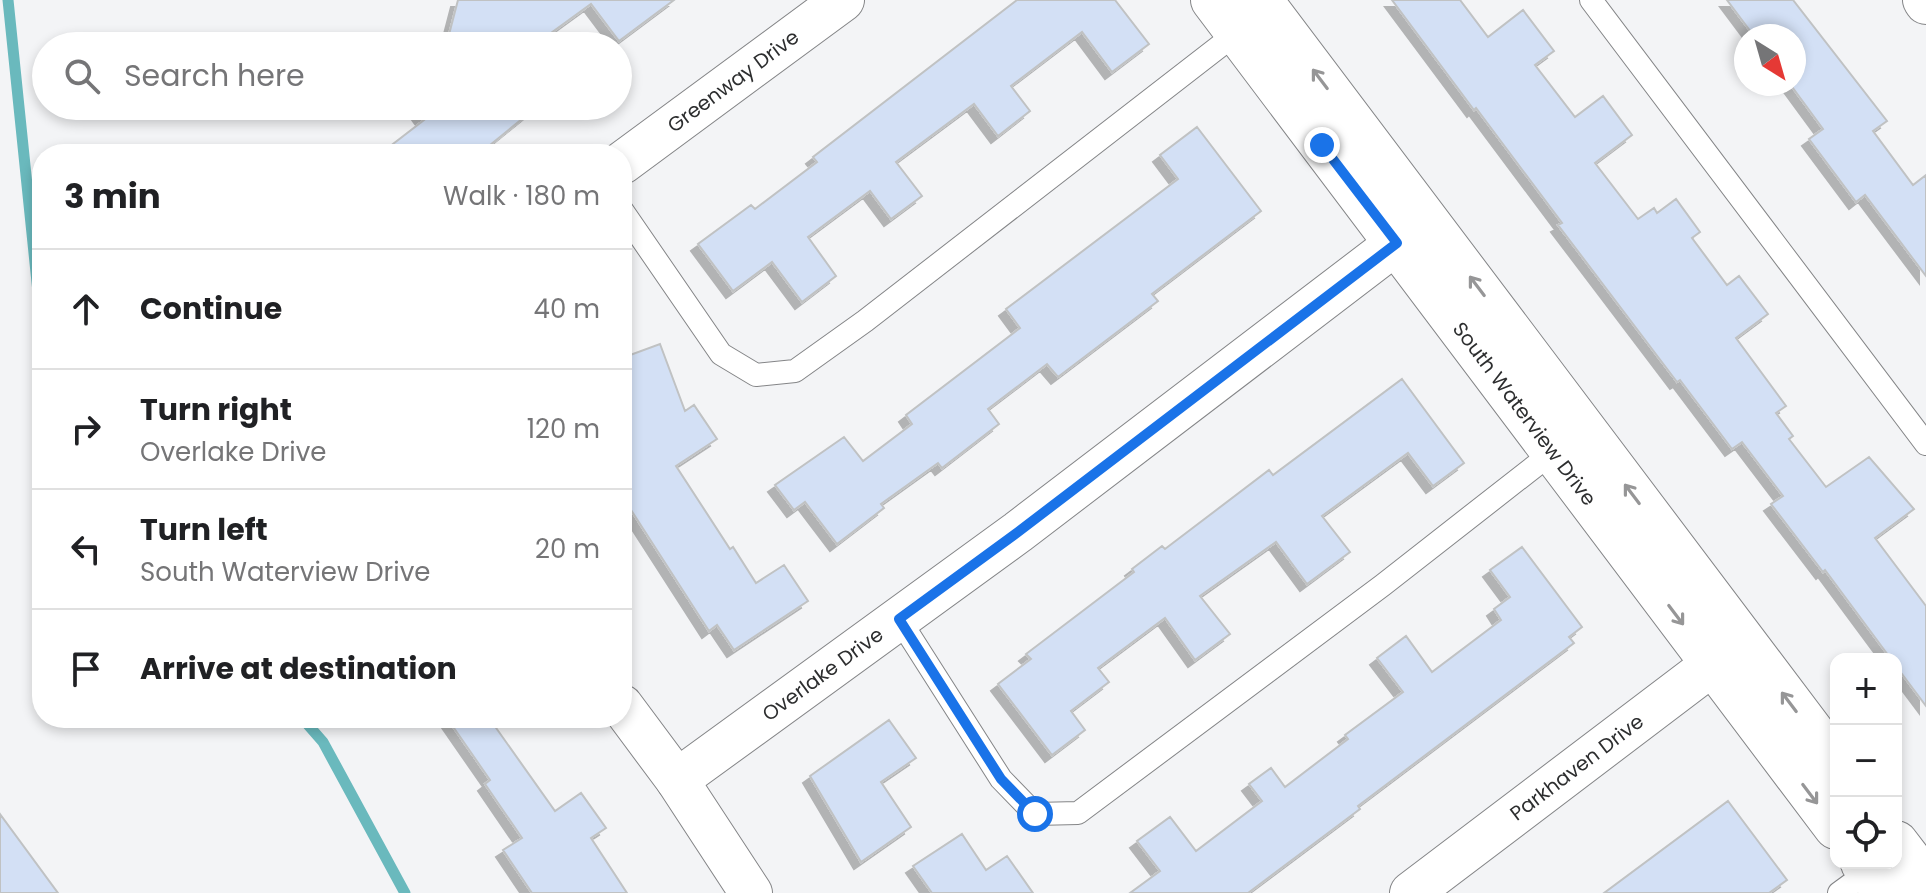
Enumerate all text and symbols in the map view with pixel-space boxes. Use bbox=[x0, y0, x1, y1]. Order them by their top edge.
street label: Greenway Drive bbox=[661, 23, 805, 139]
north arrow bbox=[1734, 24, 1806, 96]
search box bbox=[32, 32, 632, 120]
icon: search bbox=[60, 54, 104, 98]
text: Search here bbox=[124, 54, 305, 97]
one-way arrow bbox=[1311, 68, 1328, 90]
route end bbox=[1304, 127, 1340, 163]
text: 3 min bbox=[64, 172, 161, 220]
text: Walk · 180 m bbox=[443, 178, 600, 214]
one-way arrow bbox=[1468, 276, 1485, 297]
icon: ahead bbox=[64, 287, 108, 331]
text: Continue bbox=[140, 287, 282, 330]
text: 40 m bbox=[534, 291, 600, 327]
street label: South Waterview Drive bbox=[1446, 316, 1603, 511]
text: Turn right bbox=[140, 388, 292, 431]
icon: right bbox=[64, 407, 108, 451]
text: 120 m bbox=[527, 411, 600, 447]
text: Overlake Drive bbox=[140, 434, 326, 470]
one-way arrow bbox=[1624, 484, 1641, 505]
text: Turn left bbox=[140, 508, 268, 551]
icon: left bbox=[64, 527, 108, 571]
text: 20 m bbox=[535, 531, 600, 567]
text: South Waterview Drive bbox=[140, 554, 430, 590]
one-way arrow bbox=[1667, 604, 1684, 625]
street label: Overlake Drive bbox=[756, 621, 889, 728]
icon: arrive bbox=[64, 647, 108, 691]
text: Arrive at destination bbox=[140, 647, 457, 690]
map controls bbox=[1830, 653, 1902, 869]
button: + bbox=[1830, 653, 1902, 725]
one-way arrow bbox=[1780, 692, 1797, 713]
street label: Parkhaven Drive bbox=[1504, 707, 1649, 827]
button: − bbox=[1830, 725, 1902, 797]
one-way arrow bbox=[1802, 782, 1819, 804]
route start bbox=[1017, 796, 1053, 832]
button: locate bbox=[1830, 797, 1902, 869]

